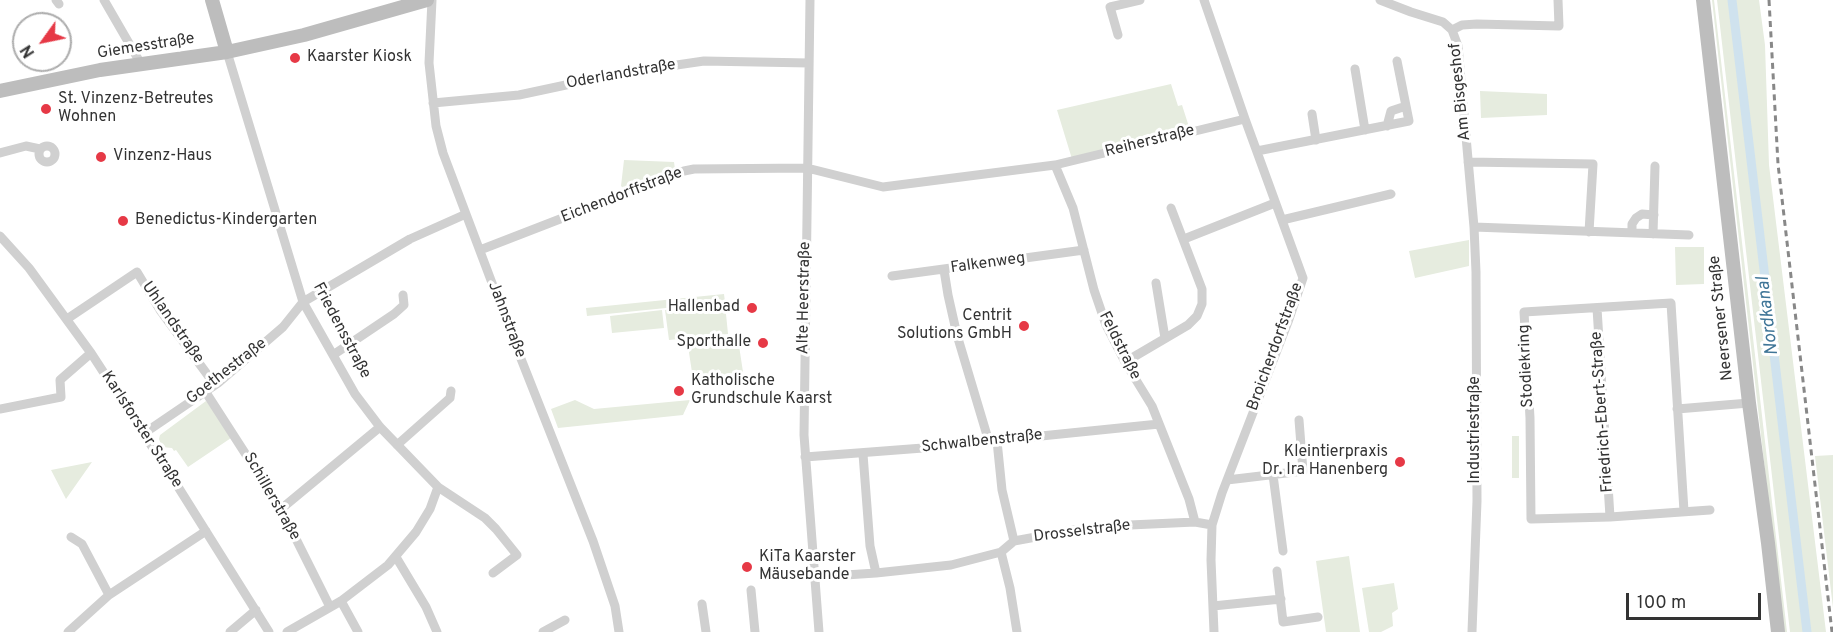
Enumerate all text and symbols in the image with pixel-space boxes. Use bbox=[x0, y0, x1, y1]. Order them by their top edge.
north arrow bbox=[12, 12, 72, 72]
street label: Giemesstraße bbox=[96, 30, 196, 64]
text: N bbox=[17, 40, 40, 61]
street label: Am Bisgeshof bbox=[1446, 42, 1476, 142]
place label: Kaarster Kiosk bbox=[307, 48, 412, 68]
marker: Kaarster Kiosk bbox=[288, 51, 302, 65]
street label: Oderlandstraße bbox=[565, 56, 677, 94]
place label: St. Vinzenz-Betreutes Wohnen bbox=[58, 90, 214, 128]
marker: St. Vinzenz-Betreutes Wohnen bbox=[39, 102, 53, 116]
street label: Reiherstraße bbox=[1103, 122, 1197, 162]
place label: Vinzenz-Haus bbox=[113, 147, 212, 167]
marker: Vinzenz-Haus bbox=[94, 150, 108, 164]
street label: Eichendorffstraße bbox=[559, 164, 685, 228]
place label: Benedictus-Kindergarten bbox=[135, 211, 317, 231]
marker: Benedictus-Kindergarten bbox=[116, 214, 130, 228]
street label: Alte Heerstraße bbox=[794, 241, 816, 355]
street label: Falkenweg bbox=[949, 249, 1027, 279]
street label: Neersener Straße bbox=[1706, 254, 1738, 382]
water label: Nordkanal bbox=[1753, 275, 1785, 357]
street label: Uhlandstraße bbox=[137, 278, 207, 368]
street label: Jahnstraße bbox=[483, 279, 529, 361]
street label: Friedensstraße bbox=[308, 280, 374, 382]
street label: Broicherdorfstraße bbox=[1244, 280, 1308, 414]
place label: Hallenbad bbox=[668, 298, 740, 318]
marker: Hallenbad bbox=[745, 301, 759, 315]
place label: Centrit Solutions GmbH bbox=[897, 307, 1012, 345]
street label: Feldstraße bbox=[1094, 309, 1144, 383]
marker: Centrit Solutions GmbH bbox=[1017, 319, 1031, 333]
street label: Stodiekring bbox=[1515, 324, 1539, 408]
street label: Friedrich-Ebert-Straße bbox=[1588, 331, 1618, 493]
place label: Sporthalle bbox=[677, 333, 751, 353]
street label: Goethestraße bbox=[183, 335, 271, 409]
marker: Sporthalle bbox=[756, 336, 770, 350]
street label: Karlsforster Straße bbox=[96, 368, 186, 492]
place label: Katholische Grundschule Kaarst bbox=[691, 372, 832, 410]
street label: Industriestraße bbox=[1466, 376, 1486, 484]
marker: Katholische Grundschule Kaarst bbox=[672, 384, 686, 398]
street label: Schwalbenstraße bbox=[921, 426, 1043, 458]
place label: Kleintierpraxis Dr. Ira Hanenberg bbox=[1262, 443, 1388, 481]
street label: Schillerstraße bbox=[238, 450, 304, 544]
marker: Kleintierpraxis Dr. Ira Hanenberg bbox=[1393, 455, 1407, 469]
street label: Drosselstraße bbox=[1032, 517, 1132, 547]
place label: KiTa Kaarster Mäusebande bbox=[759, 548, 856, 586]
marker: KiTa Kaarster Mäusebande bbox=[740, 560, 754, 574]
scale bar bbox=[1629, 581, 1764, 619]
text: 100 m bbox=[1637, 592, 1686, 615]

